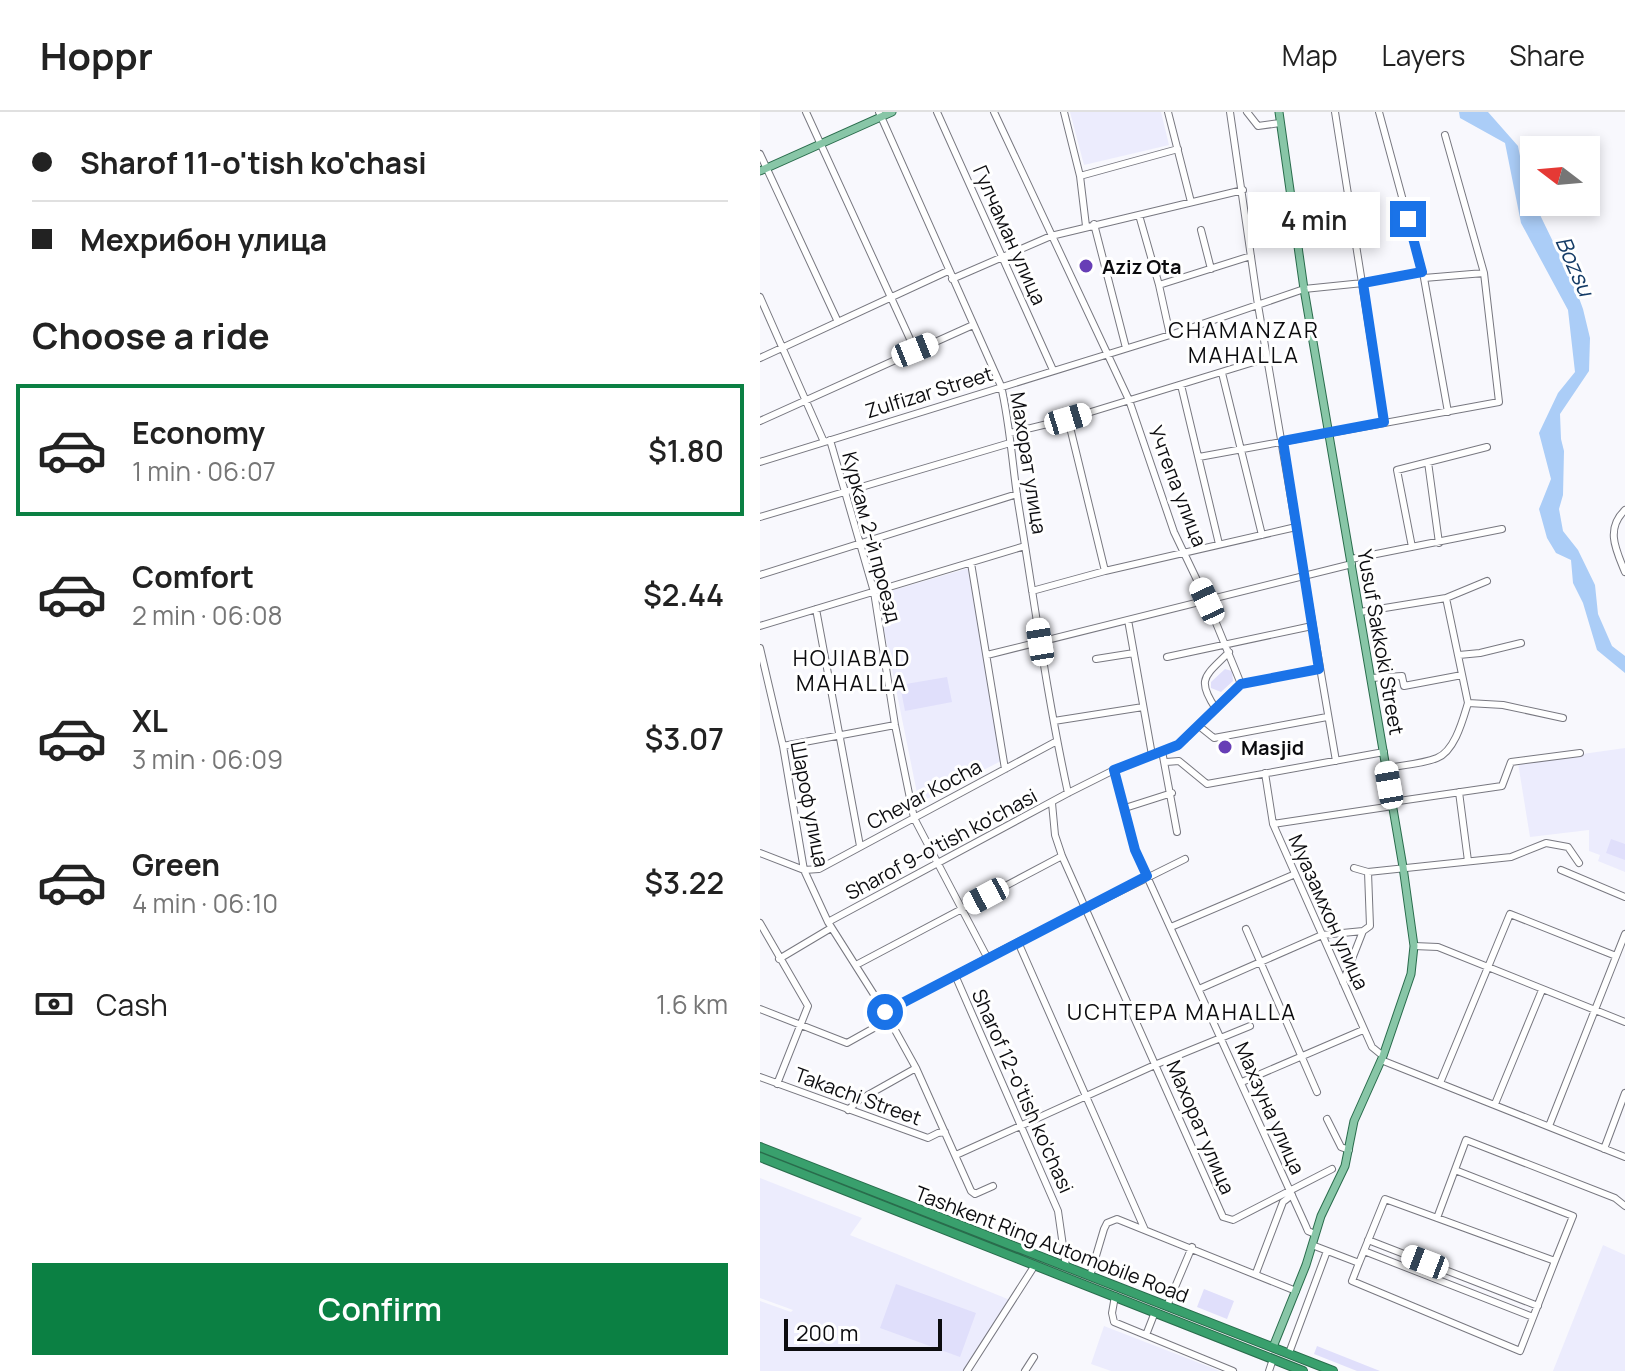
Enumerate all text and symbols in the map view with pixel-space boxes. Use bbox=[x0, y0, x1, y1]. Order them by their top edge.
text: Hoppr bbox=[40, 29, 153, 81]
text: Map bbox=[1282, 36, 1338, 74]
text: Layers bbox=[1382, 36, 1465, 74]
text: Share bbox=[1509, 36, 1585, 74]
north arrow bbox=[1520, 136, 1600, 216]
map controls bbox=[1520, 136, 1600, 216]
text: Sharof 11-o'tish ko'chasi bbox=[80, 142, 427, 183]
street label: Гулчаман улица bbox=[967, 161, 1053, 309]
callout: 4 min bbox=[1248, 191, 1380, 247]
route end bbox=[1390, 201, 1426, 237]
text: 4 min bbox=[1281, 202, 1347, 238]
text: Мехрибон улица bbox=[80, 219, 327, 260]
water label: Bozsu bbox=[1549, 231, 1602, 302]
place label: Aziz Ota bbox=[1102, 253, 1182, 280]
marker: Aziz Ota bbox=[1077, 257, 1095, 275]
text: Choose a ride bbox=[32, 311, 270, 360]
district label: CHAMANZAR MAHALLA bbox=[1168, 315, 1320, 370]
car bbox=[888, 330, 942, 370]
street label: Zulfizar Street bbox=[862, 360, 996, 424]
street label: Махорат улица bbox=[1004, 390, 1054, 536]
car bbox=[1042, 401, 1094, 437]
text: Economy bbox=[132, 412, 265, 453]
icon: car bbox=[36, 414, 108, 486]
street label: Учтепа улица bbox=[1142, 421, 1214, 551]
text: $1.80 bbox=[648, 430, 724, 471]
street label: Куркам 2-й проезд bbox=[836, 449, 908, 625]
text: 1 min · 06:07 bbox=[132, 453, 276, 489]
street label: Yusuf Sakkoki Street bbox=[1351, 547, 1411, 737]
text: Comfort bbox=[132, 556, 254, 597]
icon: car bbox=[36, 558, 108, 630]
text: $2.44 bbox=[643, 574, 724, 615]
car bbox=[1186, 574, 1228, 628]
text: 2 min · 06:08 bbox=[132, 597, 283, 633]
car bbox=[1024, 616, 1056, 668]
district label: HOJIABAD MAHALLA bbox=[793, 643, 911, 698]
text: XL bbox=[132, 700, 168, 741]
icon: car bbox=[36, 702, 108, 774]
text: $3.07 bbox=[645, 718, 724, 759]
place label: Masjid bbox=[1241, 734, 1304, 761]
marker: Masjid bbox=[1216, 738, 1234, 756]
street label: Шароф улица bbox=[785, 739, 835, 869]
text: 3 min · 06:09 bbox=[132, 741, 283, 777]
street label: Chevar Kocha bbox=[862, 752, 986, 836]
car bbox=[1373, 759, 1405, 811]
street label: Sharof 9-o'tish ko'chasi bbox=[840, 782, 1042, 906]
street label: Муазамхон улица bbox=[1283, 830, 1375, 994]
text: Green bbox=[132, 844, 220, 885]
icon: car bbox=[36, 846, 108, 918]
text: $3.22 bbox=[645, 862, 724, 903]
car bbox=[959, 874, 1013, 918]
text: 4 min · 06:10 bbox=[132, 885, 278, 921]
icon: cash bbox=[32, 982, 76, 1026]
text: Cash bbox=[96, 984, 168, 1025]
street label: Sharof 12-o'tish ko'chasi bbox=[966, 985, 1080, 1197]
text: 1.6 km bbox=[656, 986, 728, 1022]
route start bbox=[867, 994, 903, 1030]
district label: UCHTEPA MAHALLA bbox=[1067, 997, 1297, 1027]
street label: Махзуна улица bbox=[1229, 1037, 1311, 1179]
street label: Махорат улица bbox=[1161, 1056, 1241, 1198]
street label: Takachi Street bbox=[791, 1061, 925, 1131]
street label: Tashkent Ring Automobile Road bbox=[911, 1179, 1193, 1309]
car bbox=[1398, 1242, 1452, 1282]
button: Confirm bbox=[32, 1263, 728, 1355]
scale bar bbox=[784, 1315, 942, 1351]
text: 200 m bbox=[796, 1318, 858, 1348]

